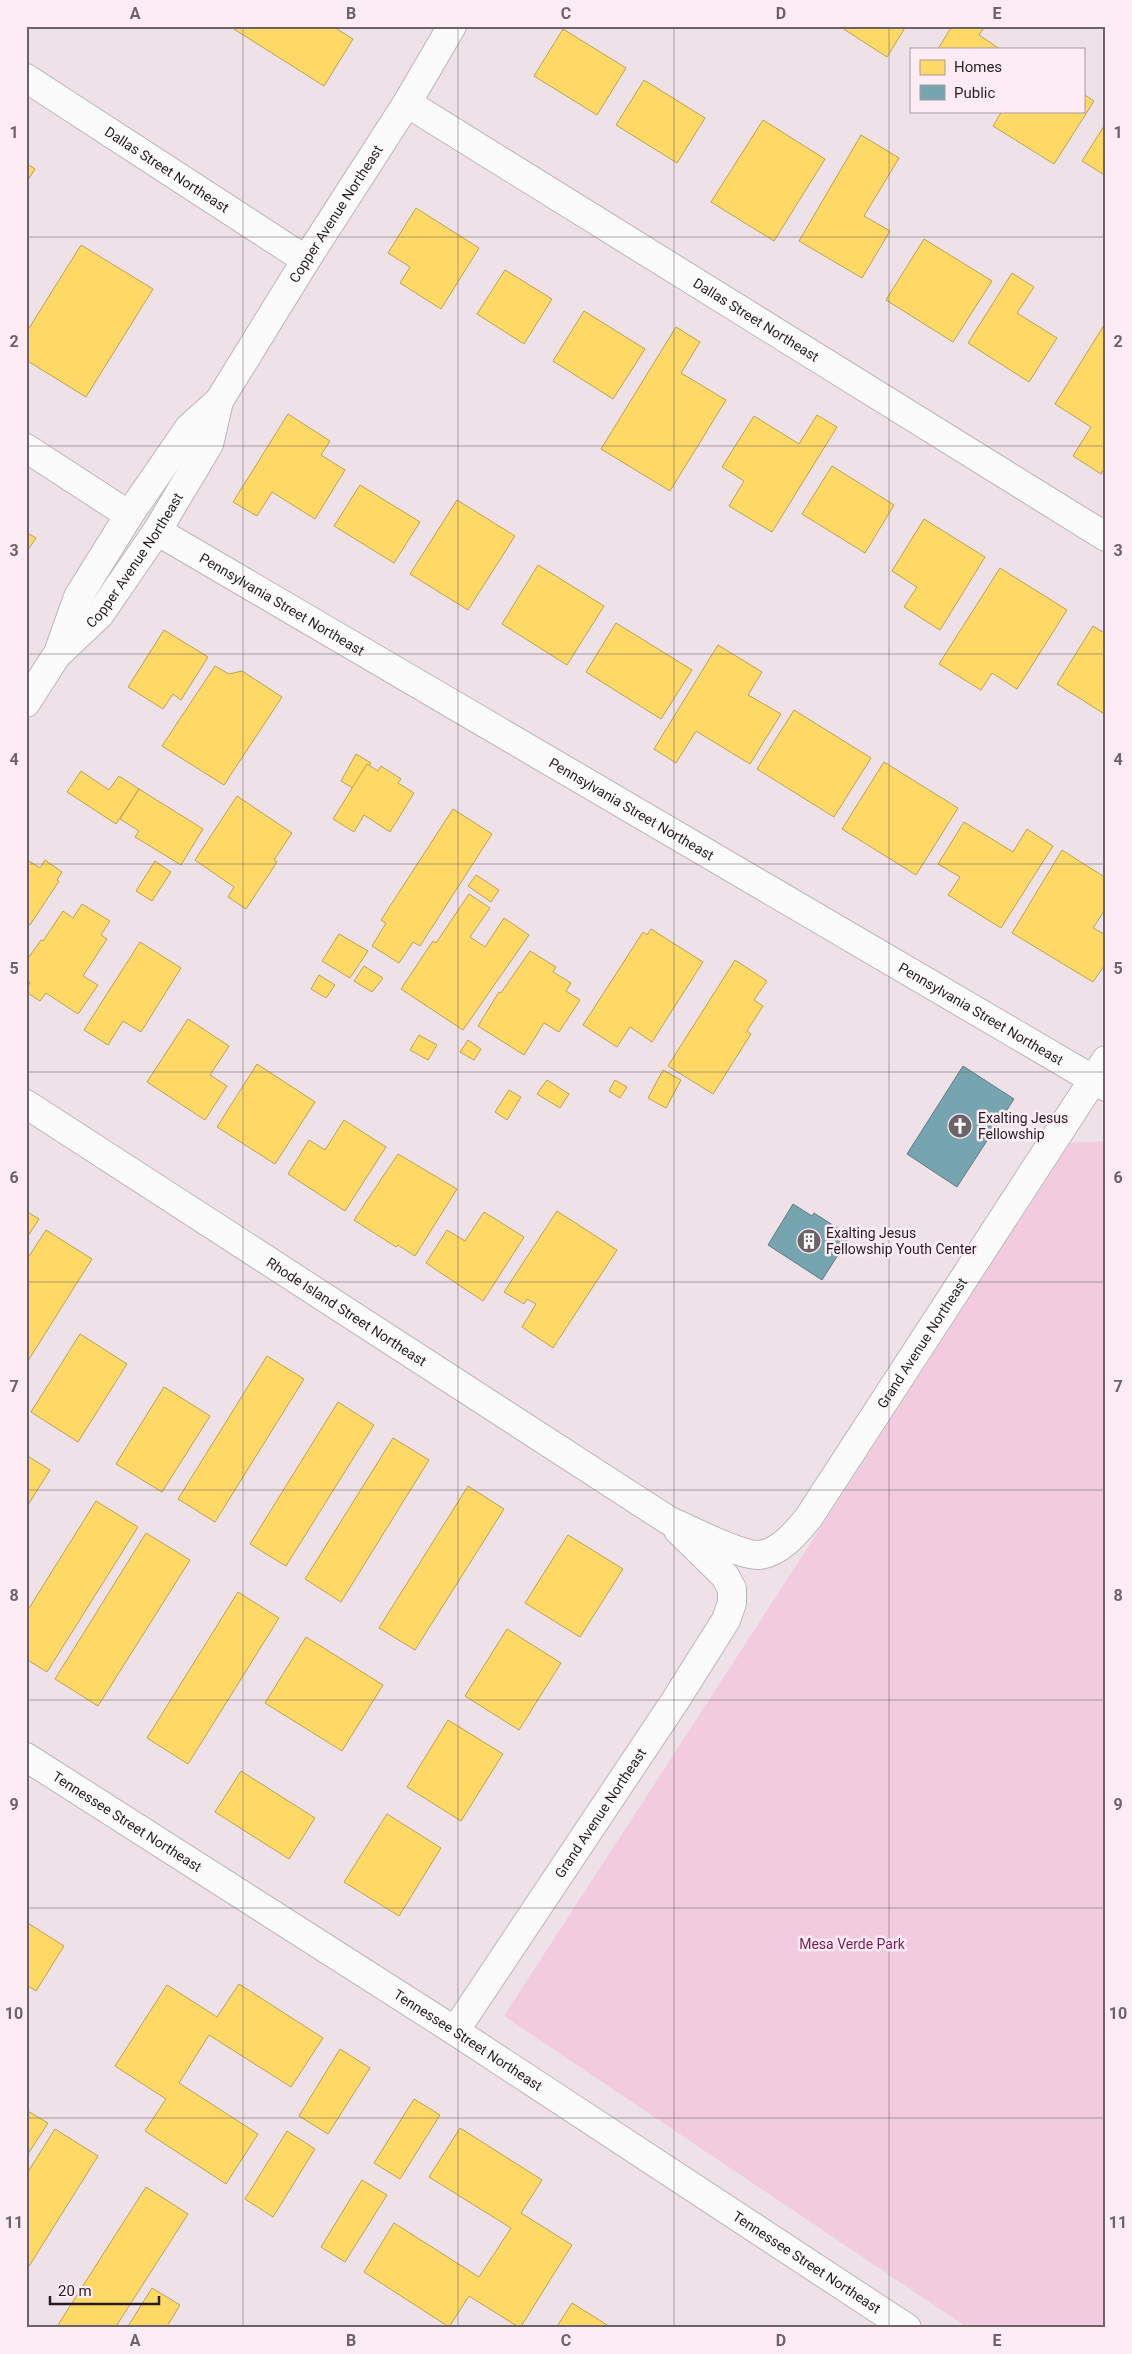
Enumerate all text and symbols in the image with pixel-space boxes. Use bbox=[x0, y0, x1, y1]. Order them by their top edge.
text: A bbox=[130, 4, 141, 23]
text: B bbox=[346, 4, 356, 23]
text: C bbox=[561, 4, 571, 23]
text: D bbox=[776, 4, 786, 23]
text: E bbox=[993, 4, 1002, 23]
legend bbox=[910, 48, 1084, 112]
text: Homes bbox=[954, 58, 1002, 76]
text: Public bbox=[954, 84, 995, 102]
text: 1 bbox=[9, 123, 19, 142]
street label: Dallas Street Northeast bbox=[102, 123, 232, 216]
text: 1 bbox=[1113, 123, 1123, 142]
street label: Copper Avenue Northeast bbox=[286, 142, 386, 286]
street label: Dallas Street Northeast bbox=[690, 275, 822, 365]
text: 2 bbox=[9, 332, 19, 351]
text: 2 bbox=[1113, 332, 1123, 351]
street label: Copper Avenue Northeast bbox=[83, 489, 186, 631]
text: 3 bbox=[9, 541, 19, 560]
text: 3 bbox=[1113, 541, 1123, 560]
street label: Pennsylvania Street Northeast bbox=[197, 550, 368, 659]
text: 4 bbox=[9, 750, 19, 769]
text: 4 bbox=[1113, 750, 1123, 769]
street label: Pennsylvania Street Northeast bbox=[546, 755, 717, 864]
text: 5 bbox=[9, 959, 19, 978]
street label: Pennsylvania Street Northeast bbox=[896, 959, 1067, 1068]
text: 5 bbox=[1113, 959, 1123, 978]
place label: Exalting Jesus Fellowship bbox=[978, 1110, 1068, 1142]
church icon: Exalting Jesus Fellowship bbox=[947, 1113, 973, 1139]
text: 6 bbox=[9, 1168, 19, 1187]
text: 6 bbox=[1113, 1168, 1123, 1187]
place label: Exalting Jesus Fellowship Youth Center bbox=[826, 1225, 977, 1257]
building icon: Exalting Jesus Fellowship Youth Center bbox=[796, 1228, 822, 1254]
street label: Rhode Island Street Northeast bbox=[264, 1254, 430, 1370]
street label: Grand Avenue Northeast bbox=[874, 1274, 971, 1411]
text: 7 bbox=[9, 1377, 19, 1396]
text: 7 bbox=[1113, 1377, 1123, 1396]
text: 8 bbox=[9, 1586, 19, 1605]
text: 8 bbox=[1113, 1586, 1123, 1605]
street label: Grand Avenue Northeast bbox=[551, 1745, 649, 1881]
street label: Tennessee Street Northeast bbox=[50, 1768, 205, 1875]
text: 9 bbox=[9, 1795, 19, 1814]
text: 9 bbox=[1113, 1795, 1123, 1814]
park label: Mesa Verde Park bbox=[799, 1936, 906, 1952]
street label: Tennessee Street Northeast bbox=[391, 1986, 546, 2094]
text: 10 bbox=[5, 2004, 23, 2023]
text: 10 bbox=[1109, 2004, 1127, 2023]
street label: Tennessee Street Northeast bbox=[730, 2208, 884, 2317]
text: 11 bbox=[5, 2213, 23, 2232]
text: 11 bbox=[1109, 2213, 1127, 2232]
scale bar bbox=[50, 2274, 159, 2306]
text: 20 m bbox=[58, 2282, 92, 2300]
text: A bbox=[130, 2331, 141, 2350]
text: B bbox=[346, 2331, 356, 2350]
text: C bbox=[561, 2331, 571, 2350]
text: D bbox=[776, 2331, 786, 2350]
text: E bbox=[993, 2331, 1002, 2350]

